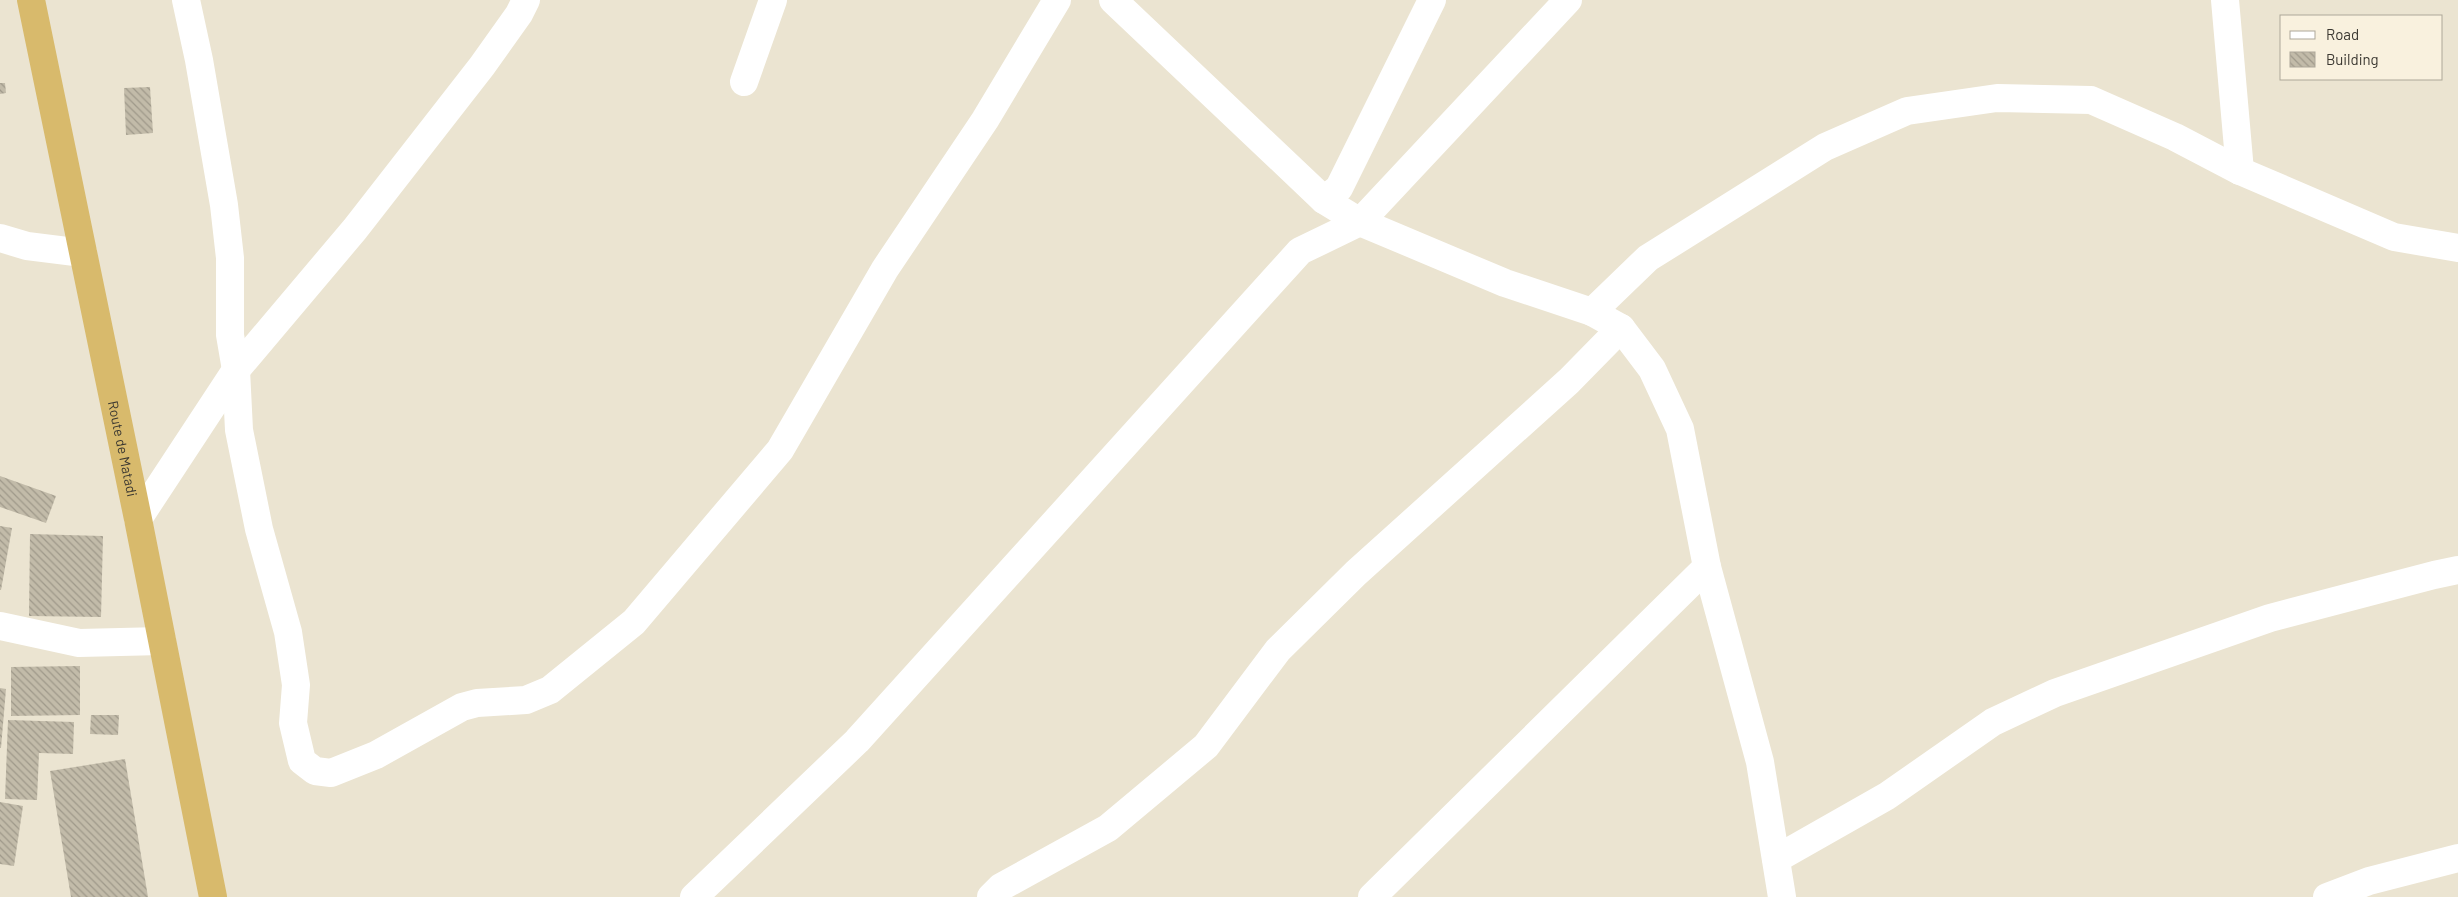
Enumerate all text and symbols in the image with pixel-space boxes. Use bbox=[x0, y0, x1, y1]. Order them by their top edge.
legend bbox=[2280, 15, 2443, 80]
text: Road bbox=[2326, 25, 2359, 43]
text: Building bbox=[2326, 50, 2379, 68]
street label: Route de Matadi bbox=[105, 399, 142, 498]

